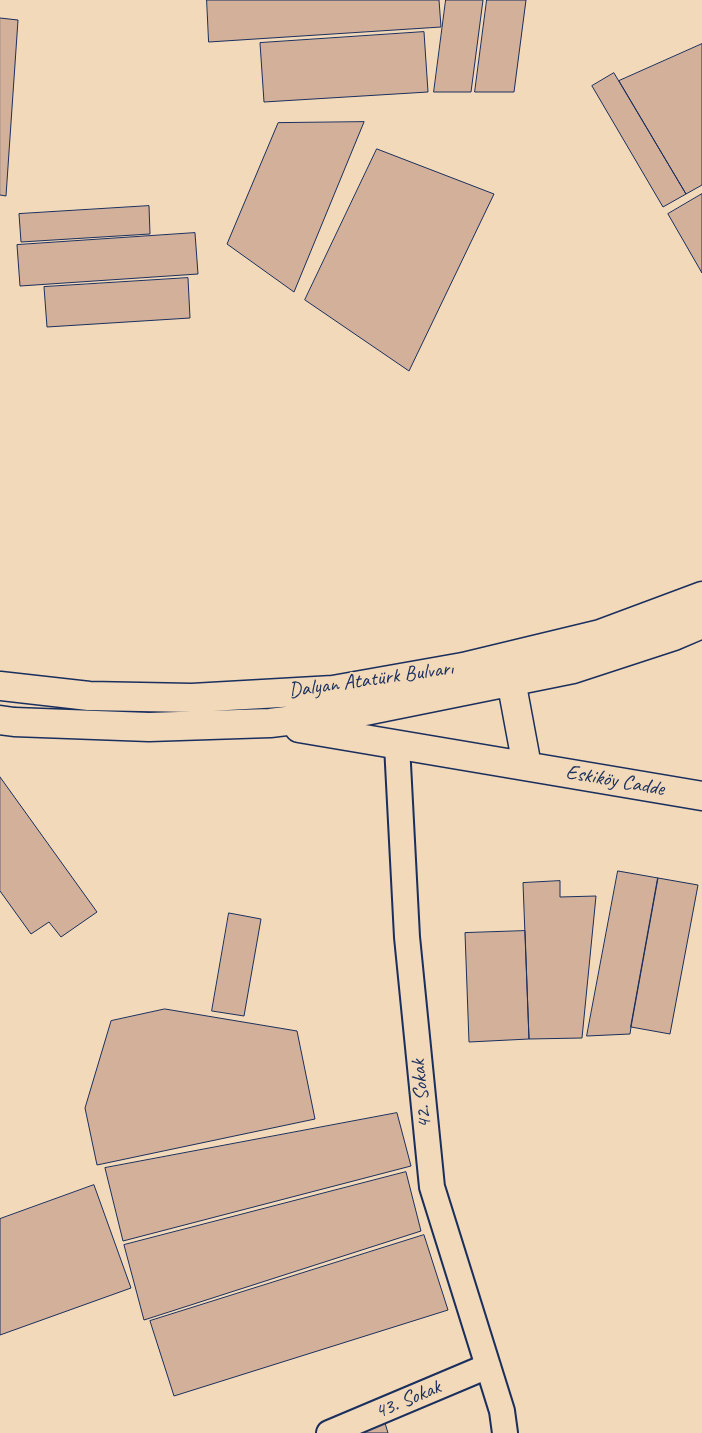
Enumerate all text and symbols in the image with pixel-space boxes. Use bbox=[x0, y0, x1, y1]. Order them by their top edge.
street label: Dalyan Atatürk Bulvarı bbox=[287, 656, 455, 704]
street label: Eskiköy Cadde bbox=[564, 760, 666, 802]
street label: 42. Sokak bbox=[406, 1058, 438, 1130]
street label: 43. Sokak bbox=[371, 1375, 445, 1425]

